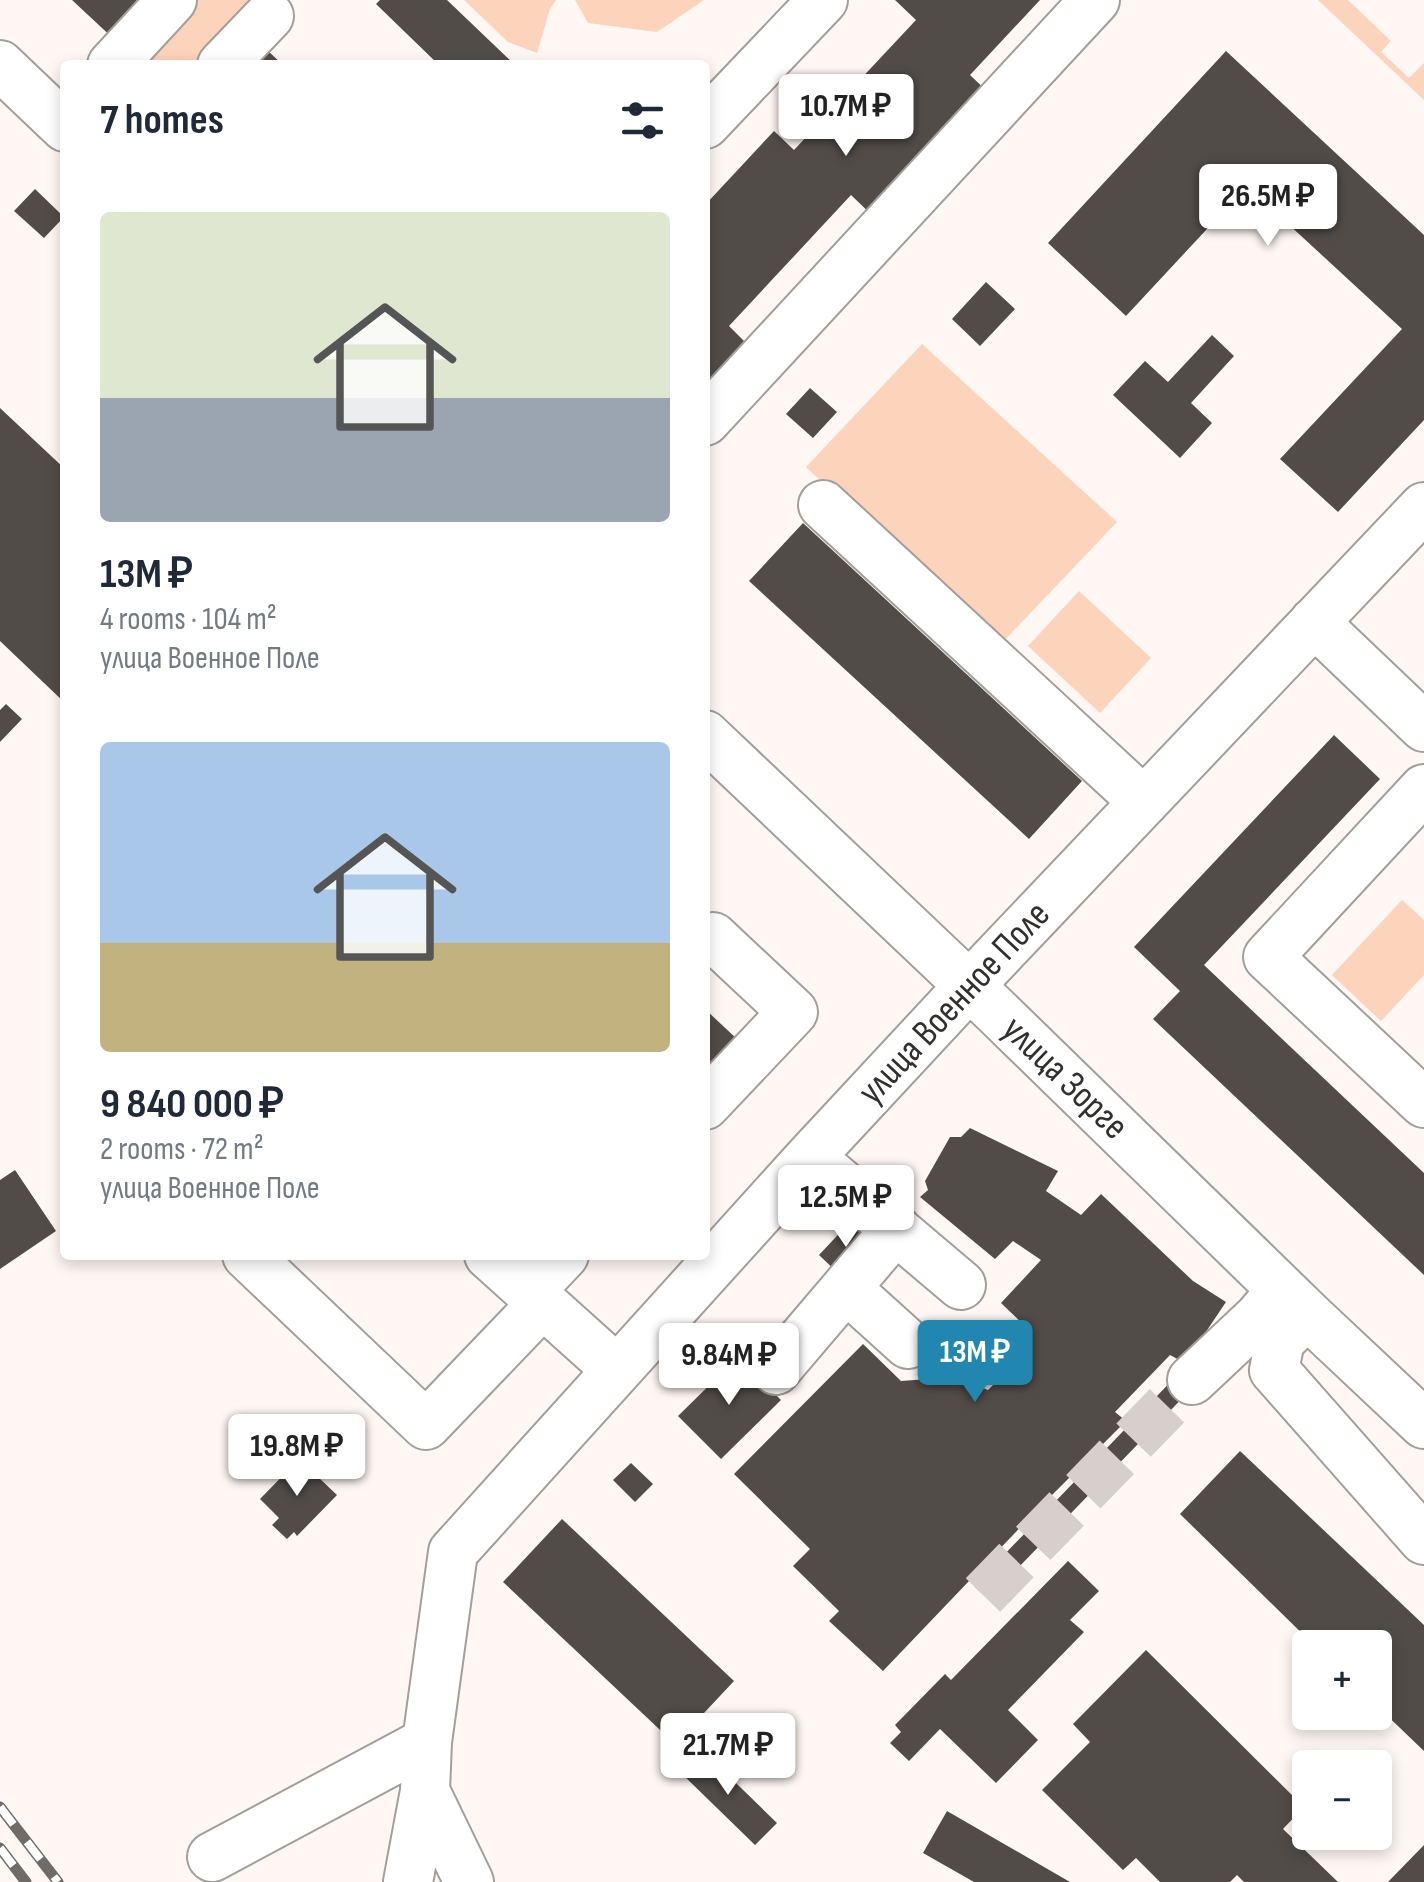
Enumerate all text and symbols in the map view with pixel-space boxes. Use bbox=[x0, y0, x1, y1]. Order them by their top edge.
pin: 10.7M ₽ bbox=[754, 74, 938, 159]
text: 10.7M ₽ bbox=[801, 87, 891, 126]
icon: filters bbox=[615, 93, 670, 148]
text: 7 homes bbox=[100, 95, 224, 146]
pin: 26.5M ₽ bbox=[1176, 164, 1360, 249]
text: 26.5M ₽ bbox=[1221, 177, 1315, 216]
icon: home bbox=[295, 277, 475, 457]
text: 13M ₽ bbox=[100, 549, 193, 600]
text: 4 rooms · 104 m² bbox=[100, 600, 277, 639]
text: улица Военное Поле bbox=[100, 639, 320, 678]
icon: home bbox=[295, 807, 475, 987]
street label: улица Военное Поле bbox=[849, 892, 1059, 1114]
street label: улица Зорге bbox=[993, 1007, 1137, 1149]
text: 9 840 000 ₽ bbox=[100, 1079, 284, 1130]
text: 2 rooms · 72 m² bbox=[100, 1130, 264, 1169]
pin: 12.5M ₽ bbox=[754, 1165, 938, 1250]
text: улица Военное Поле bbox=[100, 1169, 320, 1208]
text: 12.5M ₽ bbox=[800, 1178, 892, 1217]
pin: 13M ₽ bbox=[905, 1320, 1045, 1405]
pin: 9.84M ₽ bbox=[637, 1323, 821, 1408]
text: 13M ₽ bbox=[940, 1333, 1010, 1372]
text: 9.84M ₽ bbox=[681, 1336, 777, 1375]
pin: 19.8M ₽ bbox=[205, 1414, 389, 1499]
text: 19.8M ₽ bbox=[250, 1427, 344, 1466]
map controls bbox=[1292, 1630, 1392, 1850]
button: + bbox=[1292, 1630, 1392, 1730]
pin: 21.7M ₽ bbox=[636, 1713, 820, 1798]
text: 21.7M ₽ bbox=[682, 1726, 774, 1765]
button: − bbox=[1292, 1750, 1392, 1850]

